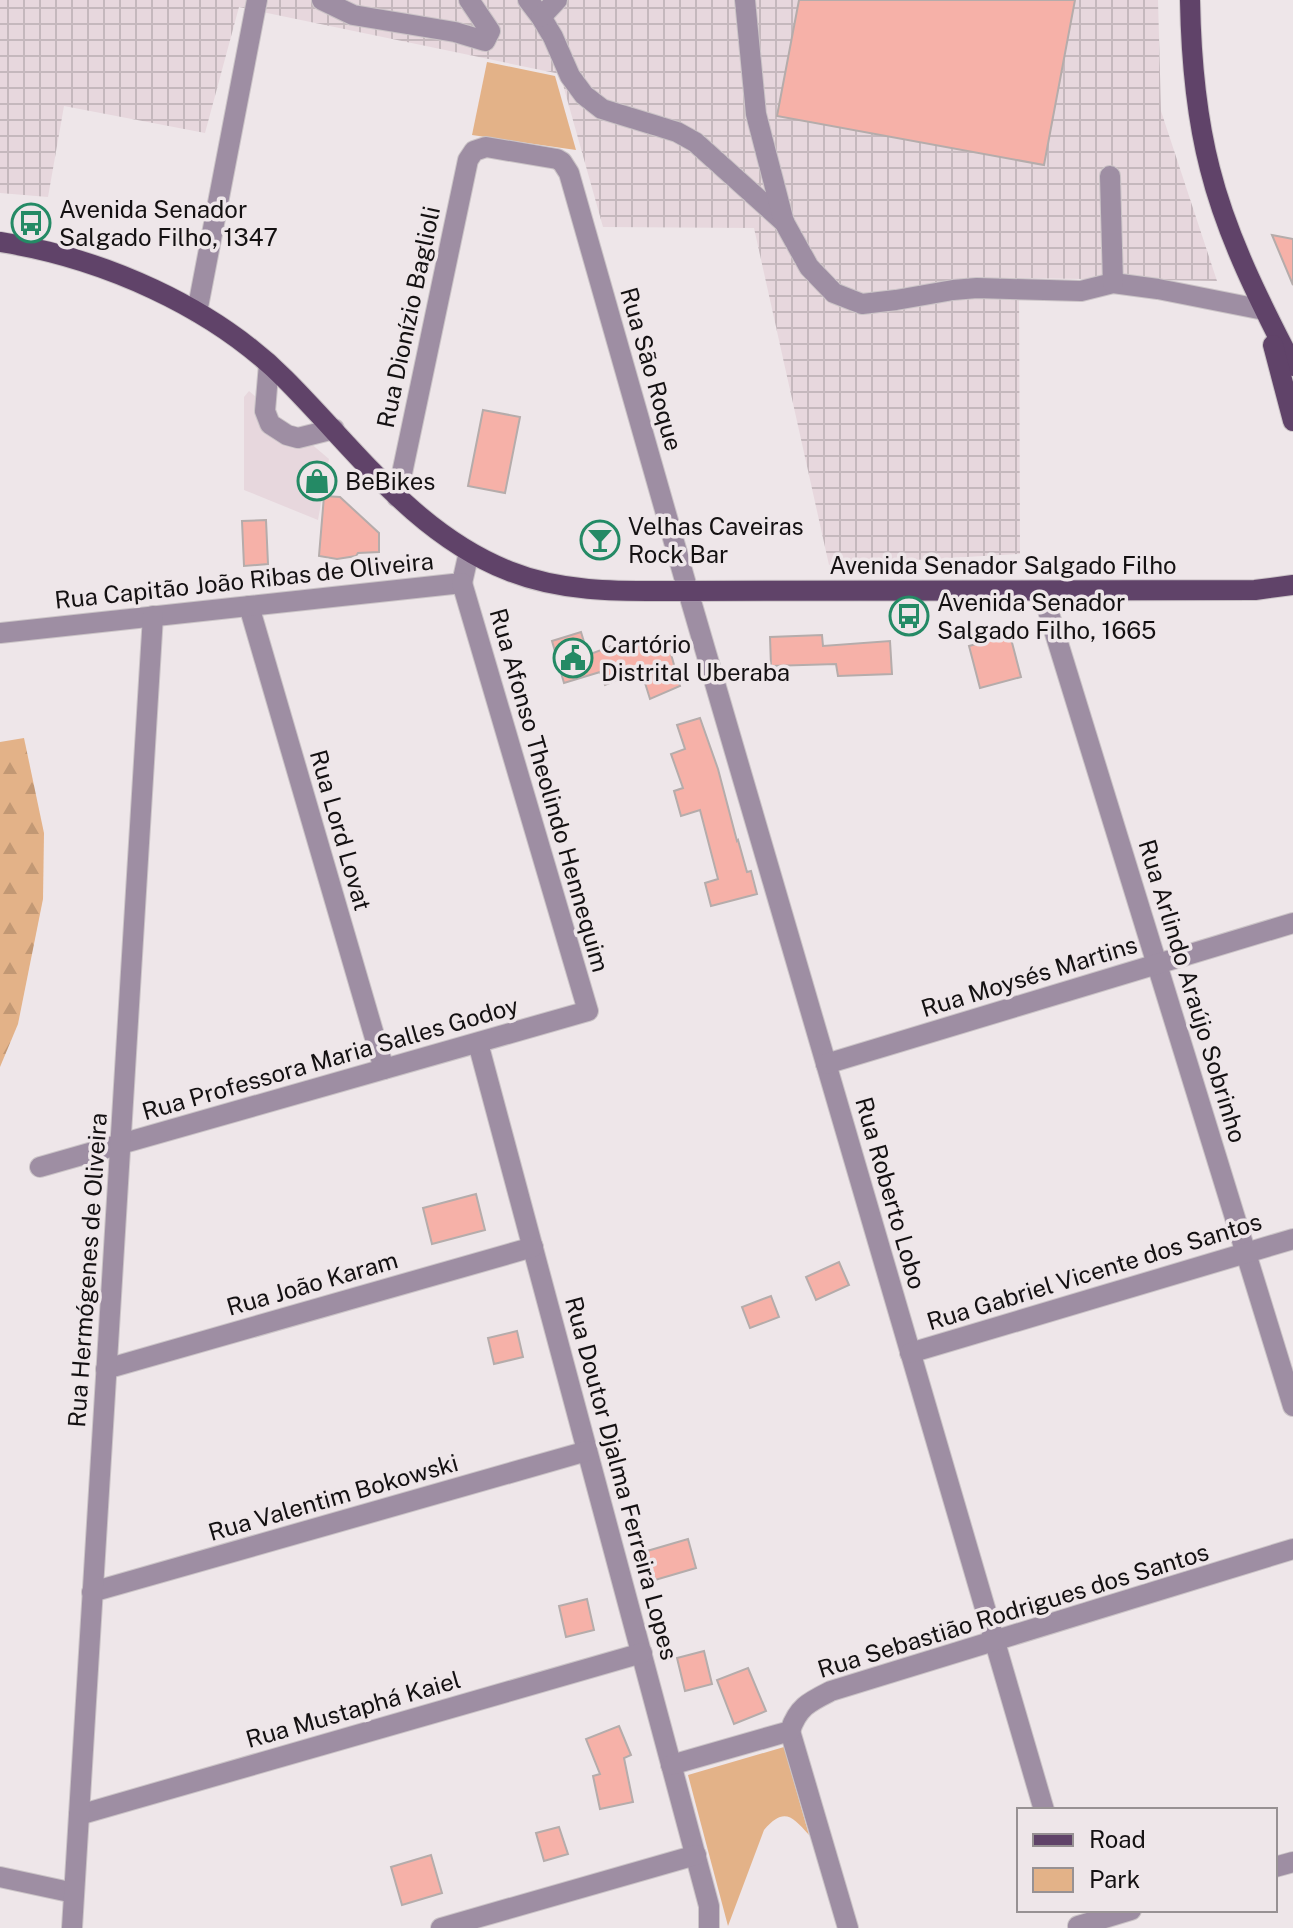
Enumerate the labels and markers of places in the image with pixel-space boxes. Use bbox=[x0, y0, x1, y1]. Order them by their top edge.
place label: Avenida Senador Salgado Filho, 1347 bbox=[59, 195, 278, 251]
bus stop icon: Avenida Senador Salgado Filho, 1347 bbox=[10, 202, 52, 244]
shop icon: BeBikes bbox=[296, 460, 338, 502]
place label: BeBikes bbox=[345, 467, 435, 495]
place label: Velhas Caveiras Rock Bar bbox=[628, 512, 804, 568]
bar icon: Velhas Caveiras Rock Bar bbox=[579, 519, 621, 561]
place label: Avenida Senador Salgado Filho, 1665 bbox=[937, 588, 1156, 644]
bus stop icon: Avenida Senador Salgado Filho, 1665 bbox=[888, 595, 930, 637]
place label: Cartório Distrital Uberaba bbox=[601, 630, 790, 686]
public building icon: Cartório Distrital Uberaba bbox=[552, 637, 594, 679]

